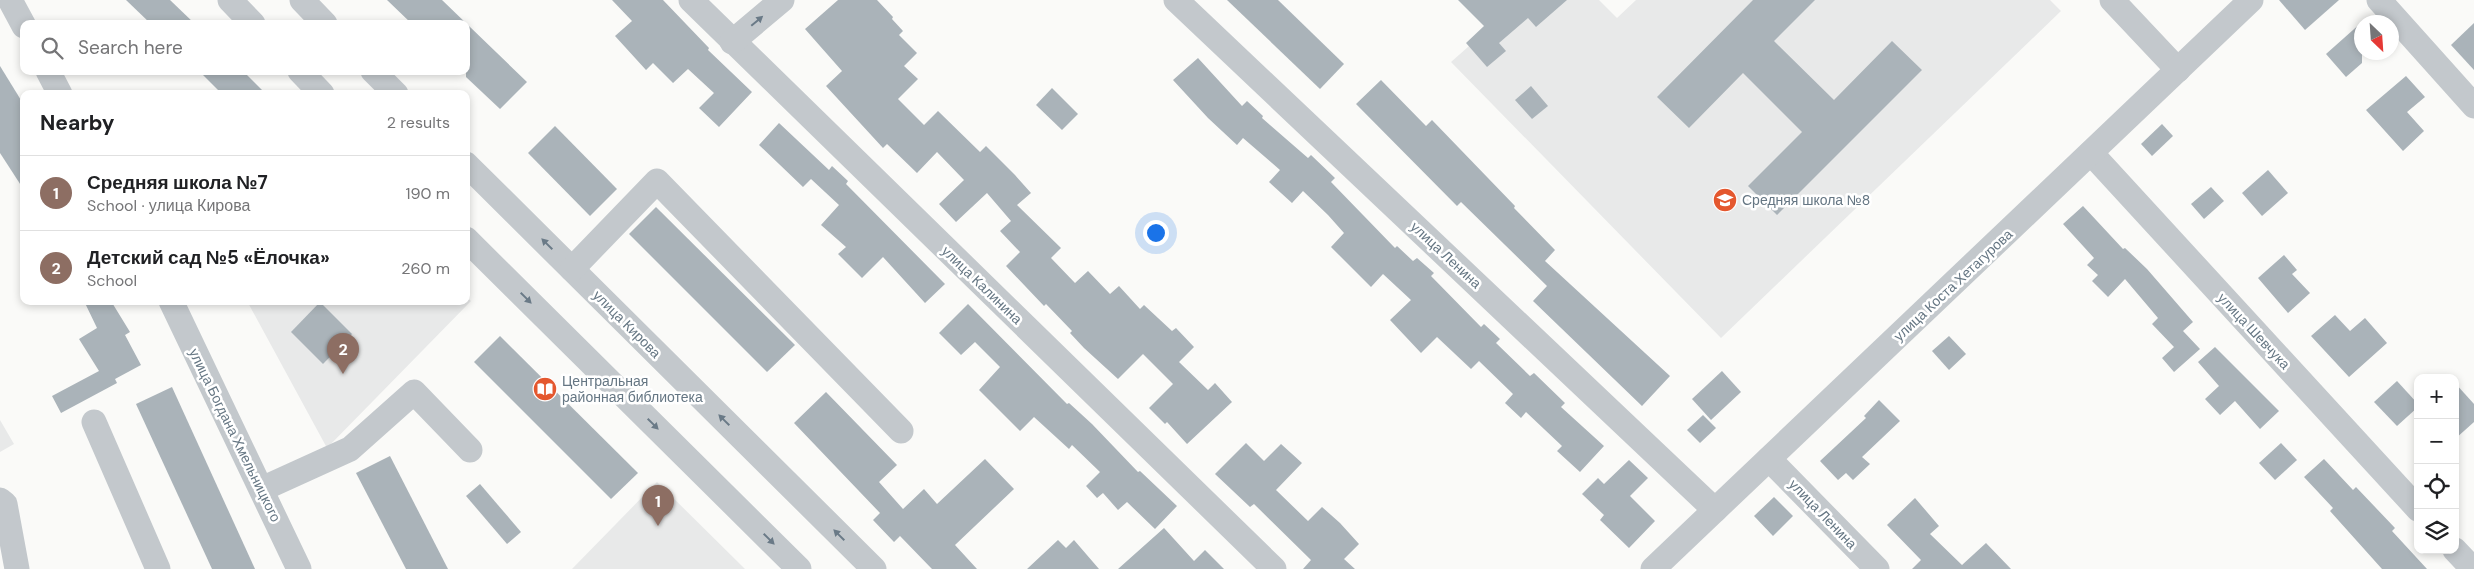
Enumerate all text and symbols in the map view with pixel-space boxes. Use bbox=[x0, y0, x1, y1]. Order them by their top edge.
one-way arrow bbox=[750, 15, 763, 26]
north arrow bbox=[2354, 15, 2399, 60]
search box bbox=[20, 20, 470, 75]
icon: search bbox=[38, 34, 66, 62]
text: Search here bbox=[78, 35, 183, 60]
text: Nearby bbox=[40, 109, 114, 137]
text: 2 results bbox=[387, 112, 450, 133]
text: Средняя школа №7 bbox=[87, 170, 268, 195]
text: 1 bbox=[53, 183, 59, 204]
text: 190 m bbox=[406, 183, 450, 204]
school or university icon: Средняя школа №8 bbox=[1712, 187, 1738, 213]
place label: Средняя школа №8 bbox=[1742, 191, 1870, 209]
text: School · улица Кирова bbox=[87, 195, 250, 216]
street label: улица Ленина bbox=[1407, 218, 1485, 293]
your location bbox=[1143, 220, 1169, 246]
street label: улица Коста Хетагурова bbox=[1890, 225, 2016, 345]
one-way arrow bbox=[541, 238, 553, 250]
street label: улица Калинина bbox=[938, 242, 1026, 328]
text: Детский сад №5 «Ёлочка» bbox=[87, 245, 330, 270]
text: 2 bbox=[51, 258, 61, 279]
text: 260 m bbox=[401, 258, 450, 279]
text: School bbox=[87, 270, 137, 291]
street label: улица Кирова bbox=[589, 286, 665, 362]
street label: улица Шевчука bbox=[2214, 289, 2294, 373]
one-way arrow bbox=[519, 292, 531, 304]
pin: 2 bbox=[327, 333, 359, 374]
street label: улица Богдана Хмельницкого bbox=[185, 345, 285, 525]
place label: Центральная районная библиотека bbox=[562, 372, 703, 406]
map controls bbox=[2414, 374, 2459, 554]
button: + bbox=[2414, 374, 2459, 419]
library icon: Центральная районная библиотека bbox=[532, 376, 558, 402]
one-way arrow bbox=[718, 414, 730, 426]
one-way arrow bbox=[647, 418, 659, 430]
button: − bbox=[2414, 419, 2459, 464]
button: locate bbox=[2414, 464, 2459, 509]
street label: улица Ленина bbox=[1785, 475, 1861, 553]
pin: 1 bbox=[642, 485, 674, 526]
button: layers bbox=[2414, 509, 2459, 554]
one-way arrow bbox=[833, 529, 845, 541]
one-way arrow bbox=[763, 533, 775, 545]

